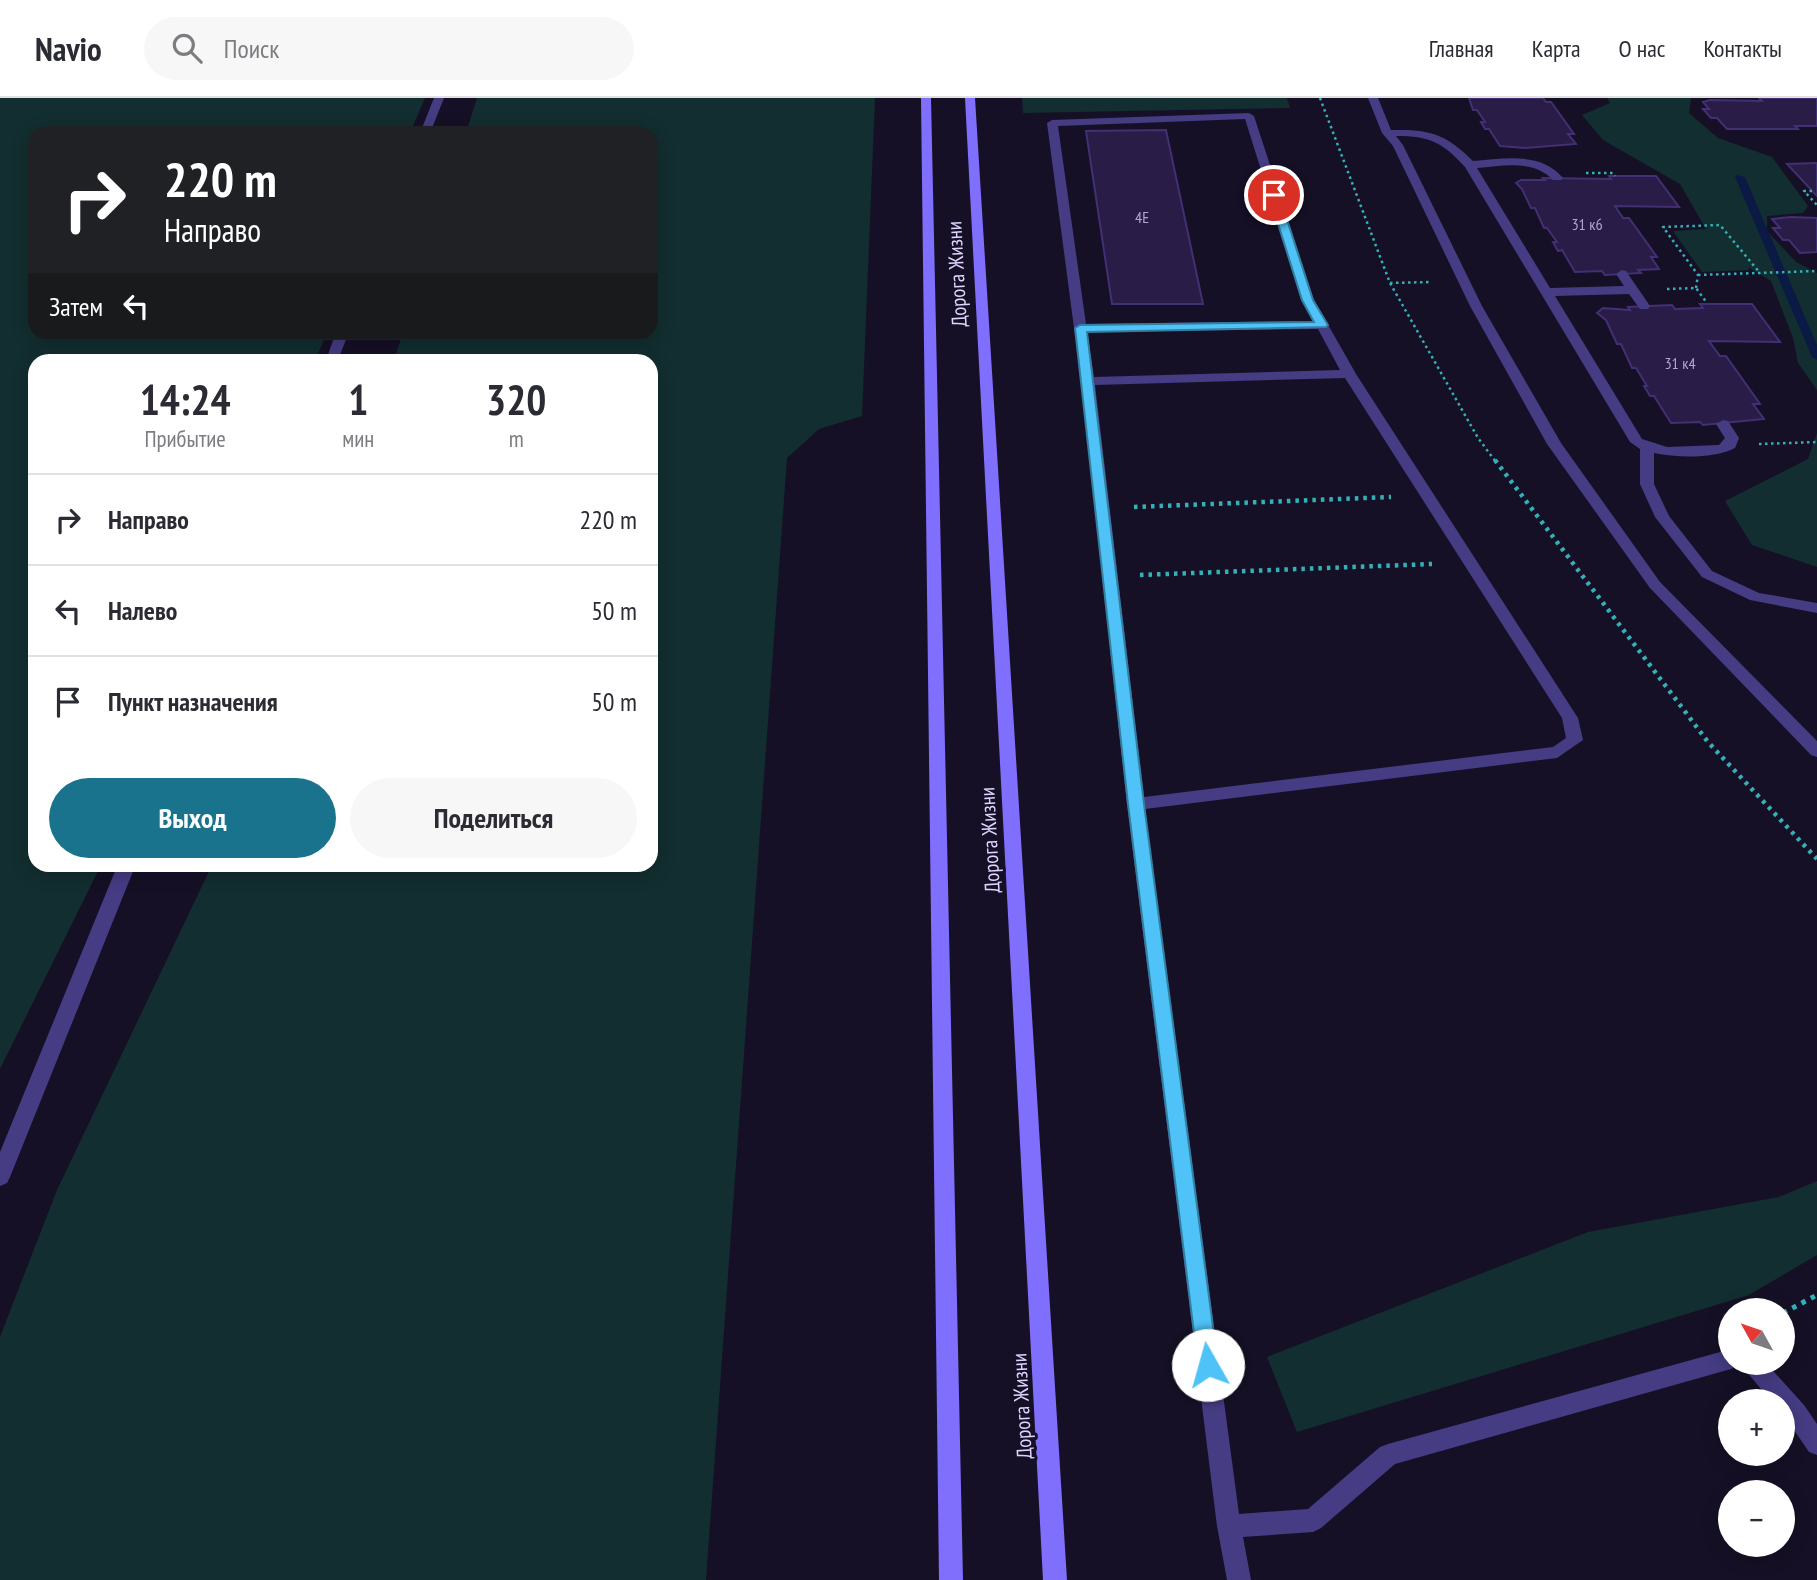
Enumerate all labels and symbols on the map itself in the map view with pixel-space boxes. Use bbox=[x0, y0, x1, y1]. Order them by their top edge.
pin bbox=[1244, 165, 1304, 225]
house number: 4Е bbox=[1135, 207, 1149, 227]
house number: 31 к6 bbox=[1571, 214, 1603, 234]
street label: Дорога Жизни bbox=[940, 220, 973, 328]
house number: 31 к4 bbox=[1664, 353, 1696, 373]
street label: Дорога Жизни bbox=[973, 786, 1006, 894]
north arrow bbox=[1718, 1298, 1796, 1376]
position arrow bbox=[1171, 1328, 1245, 1402]
street label: Дорога Жизни bbox=[1005, 1352, 1038, 1460]

